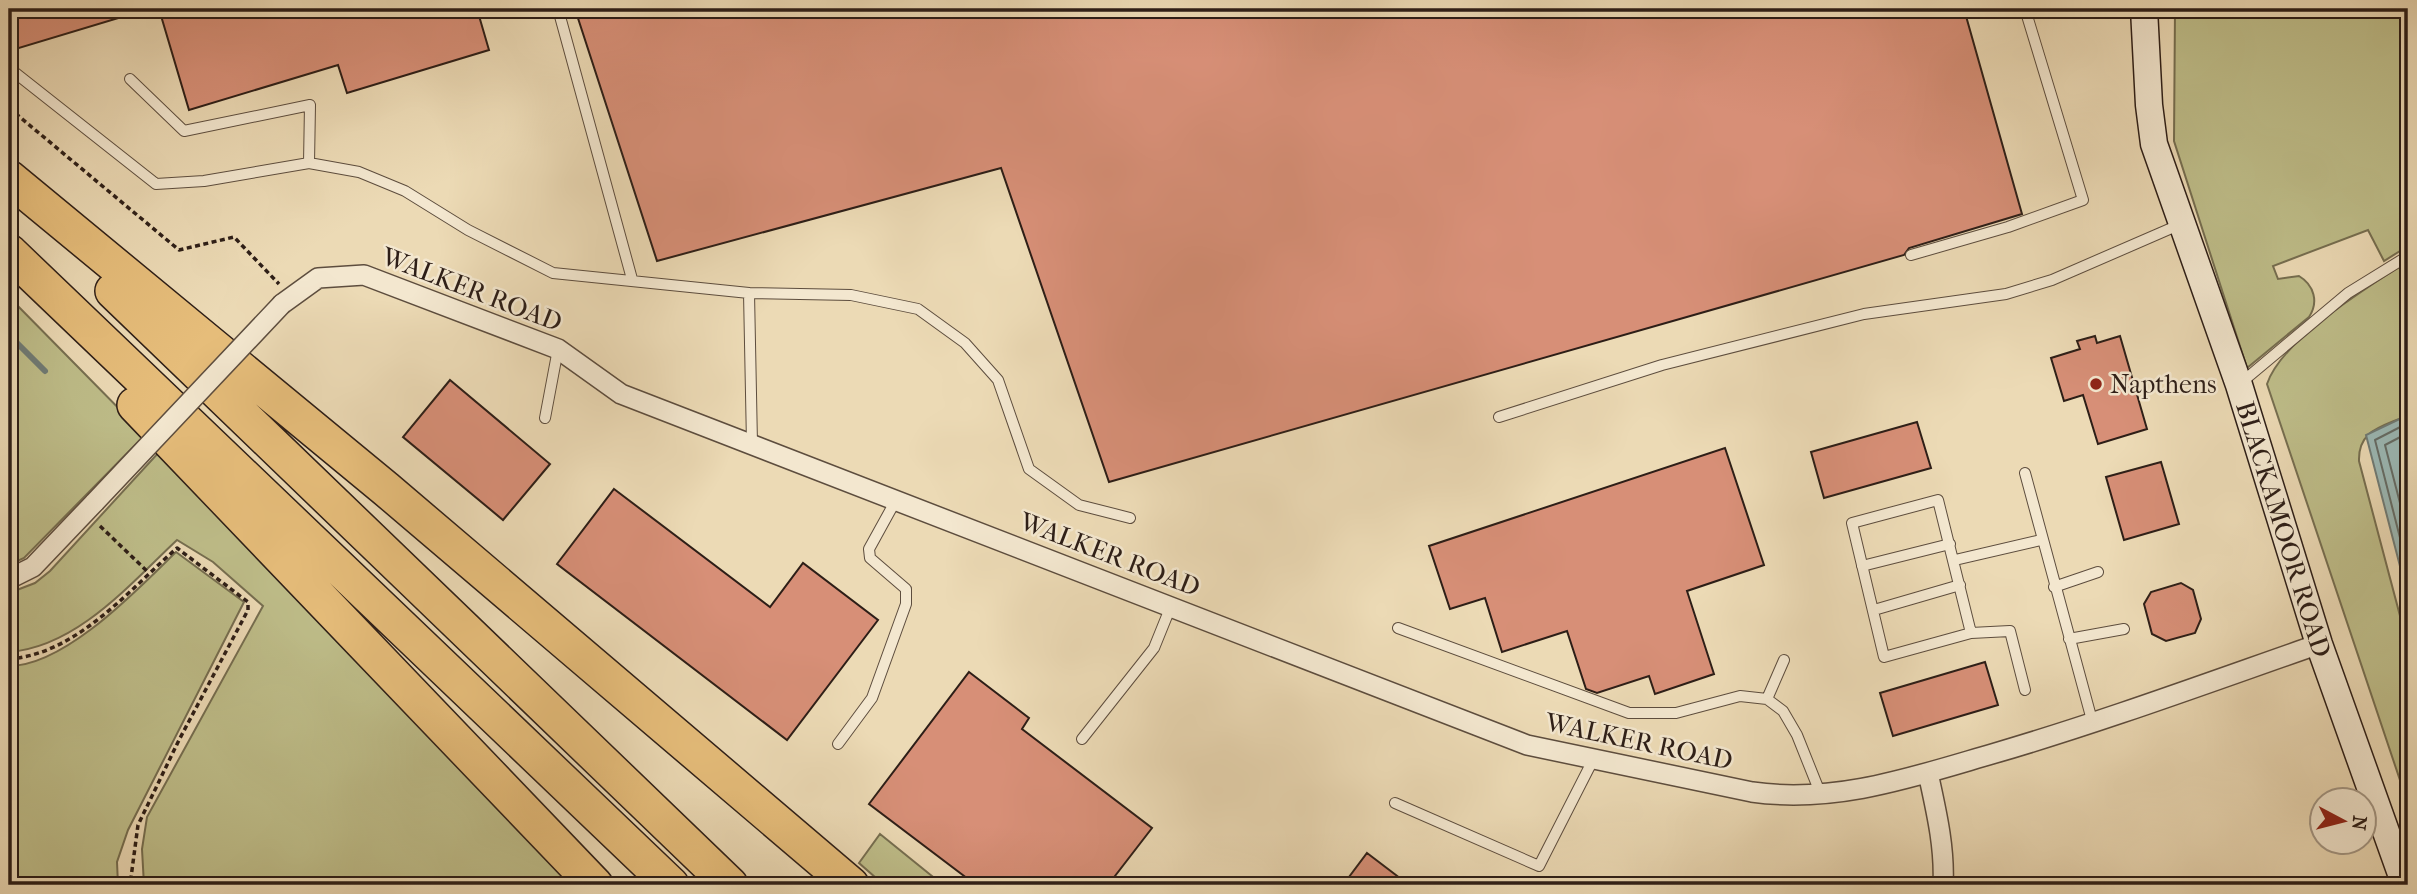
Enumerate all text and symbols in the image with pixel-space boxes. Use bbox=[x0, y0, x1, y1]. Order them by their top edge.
street label: WALKER ROAD bbox=[376, 240, 566, 338]
place label: Napthens bbox=[2110, 369, 2217, 400]
marker: Napthens bbox=[2088, 376, 2104, 392]
street label: BLACKAMOOR ROAD bbox=[2229, 398, 2338, 662]
street label: WALKER ROAD bbox=[1014, 505, 1204, 603]
street label: WALKER ROAD bbox=[1542, 706, 1735, 776]
north arrow bbox=[2308, 786, 2378, 856]
text: N bbox=[2347, 814, 2371, 832]

